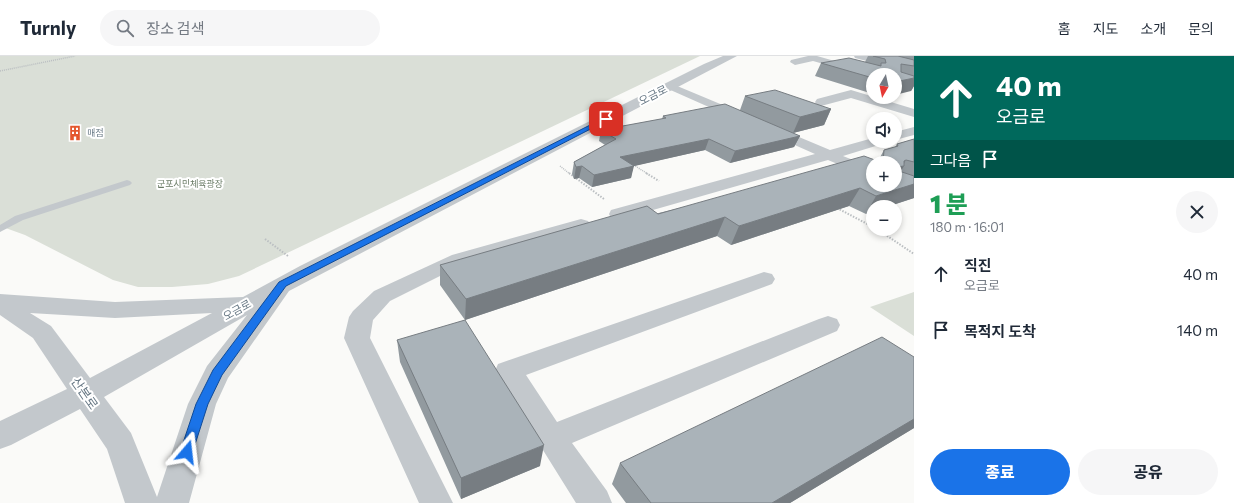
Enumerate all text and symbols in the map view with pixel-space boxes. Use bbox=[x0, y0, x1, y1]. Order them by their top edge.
search box bbox=[100, 10, 380, 46]
text: Turnly bbox=[20, 16, 76, 39]
icon: search bbox=[114, 17, 136, 39]
text: 장소 검색 bbox=[146, 19, 204, 37]
text: 홈 bbox=[1058, 20, 1071, 37]
text: 지도 bbox=[1093, 20, 1118, 37]
text: 소개 bbox=[1140, 20, 1166, 37]
text: 문의 bbox=[1188, 20, 1214, 37]
north arrow bbox=[866, 68, 902, 104]
map controls bbox=[866, 68, 902, 236]
text: 40 m bbox=[996, 68, 1062, 102]
icon: ahead bbox=[930, 72, 982, 124]
street label: 오금로 bbox=[636, 82, 669, 107]
pin bbox=[589, 102, 623, 136]
text: 오금로 bbox=[996, 105, 1046, 127]
icon: arrive bbox=[595, 108, 617, 130]
button: sound bbox=[866, 112, 902, 148]
building icon: 매점 bbox=[66, 124, 84, 142]
place label: 매점 bbox=[87, 127, 104, 138]
icon: arrive bbox=[979, 148, 1001, 170]
text: 그다음 bbox=[930, 151, 971, 169]
button: + bbox=[866, 156, 902, 192]
park label: 군포시민체육광장 bbox=[157, 178, 223, 189]
text: 1 분 bbox=[930, 189, 968, 218]
button: close bbox=[1176, 191, 1218, 233]
button: − bbox=[866, 200, 902, 236]
text: 180 m · 16:01 bbox=[930, 219, 1004, 235]
text: 직진 bbox=[964, 256, 992, 274]
icon: ahead bbox=[930, 263, 952, 285]
text: 40 m bbox=[1183, 265, 1218, 283]
text: 오금로 bbox=[964, 277, 1000, 293]
street label: 오금로 bbox=[220, 297, 253, 323]
icon: arrive bbox=[930, 319, 952, 341]
text: 140 m bbox=[1177, 321, 1218, 339]
text: 목적지 도착 bbox=[964, 322, 1036, 340]
street label: 산본로 bbox=[68, 374, 102, 412]
position arrow bbox=[166, 431, 208, 473]
button: 종료 bbox=[930, 449, 1070, 495]
button: 공유 bbox=[1078, 449, 1218, 495]

